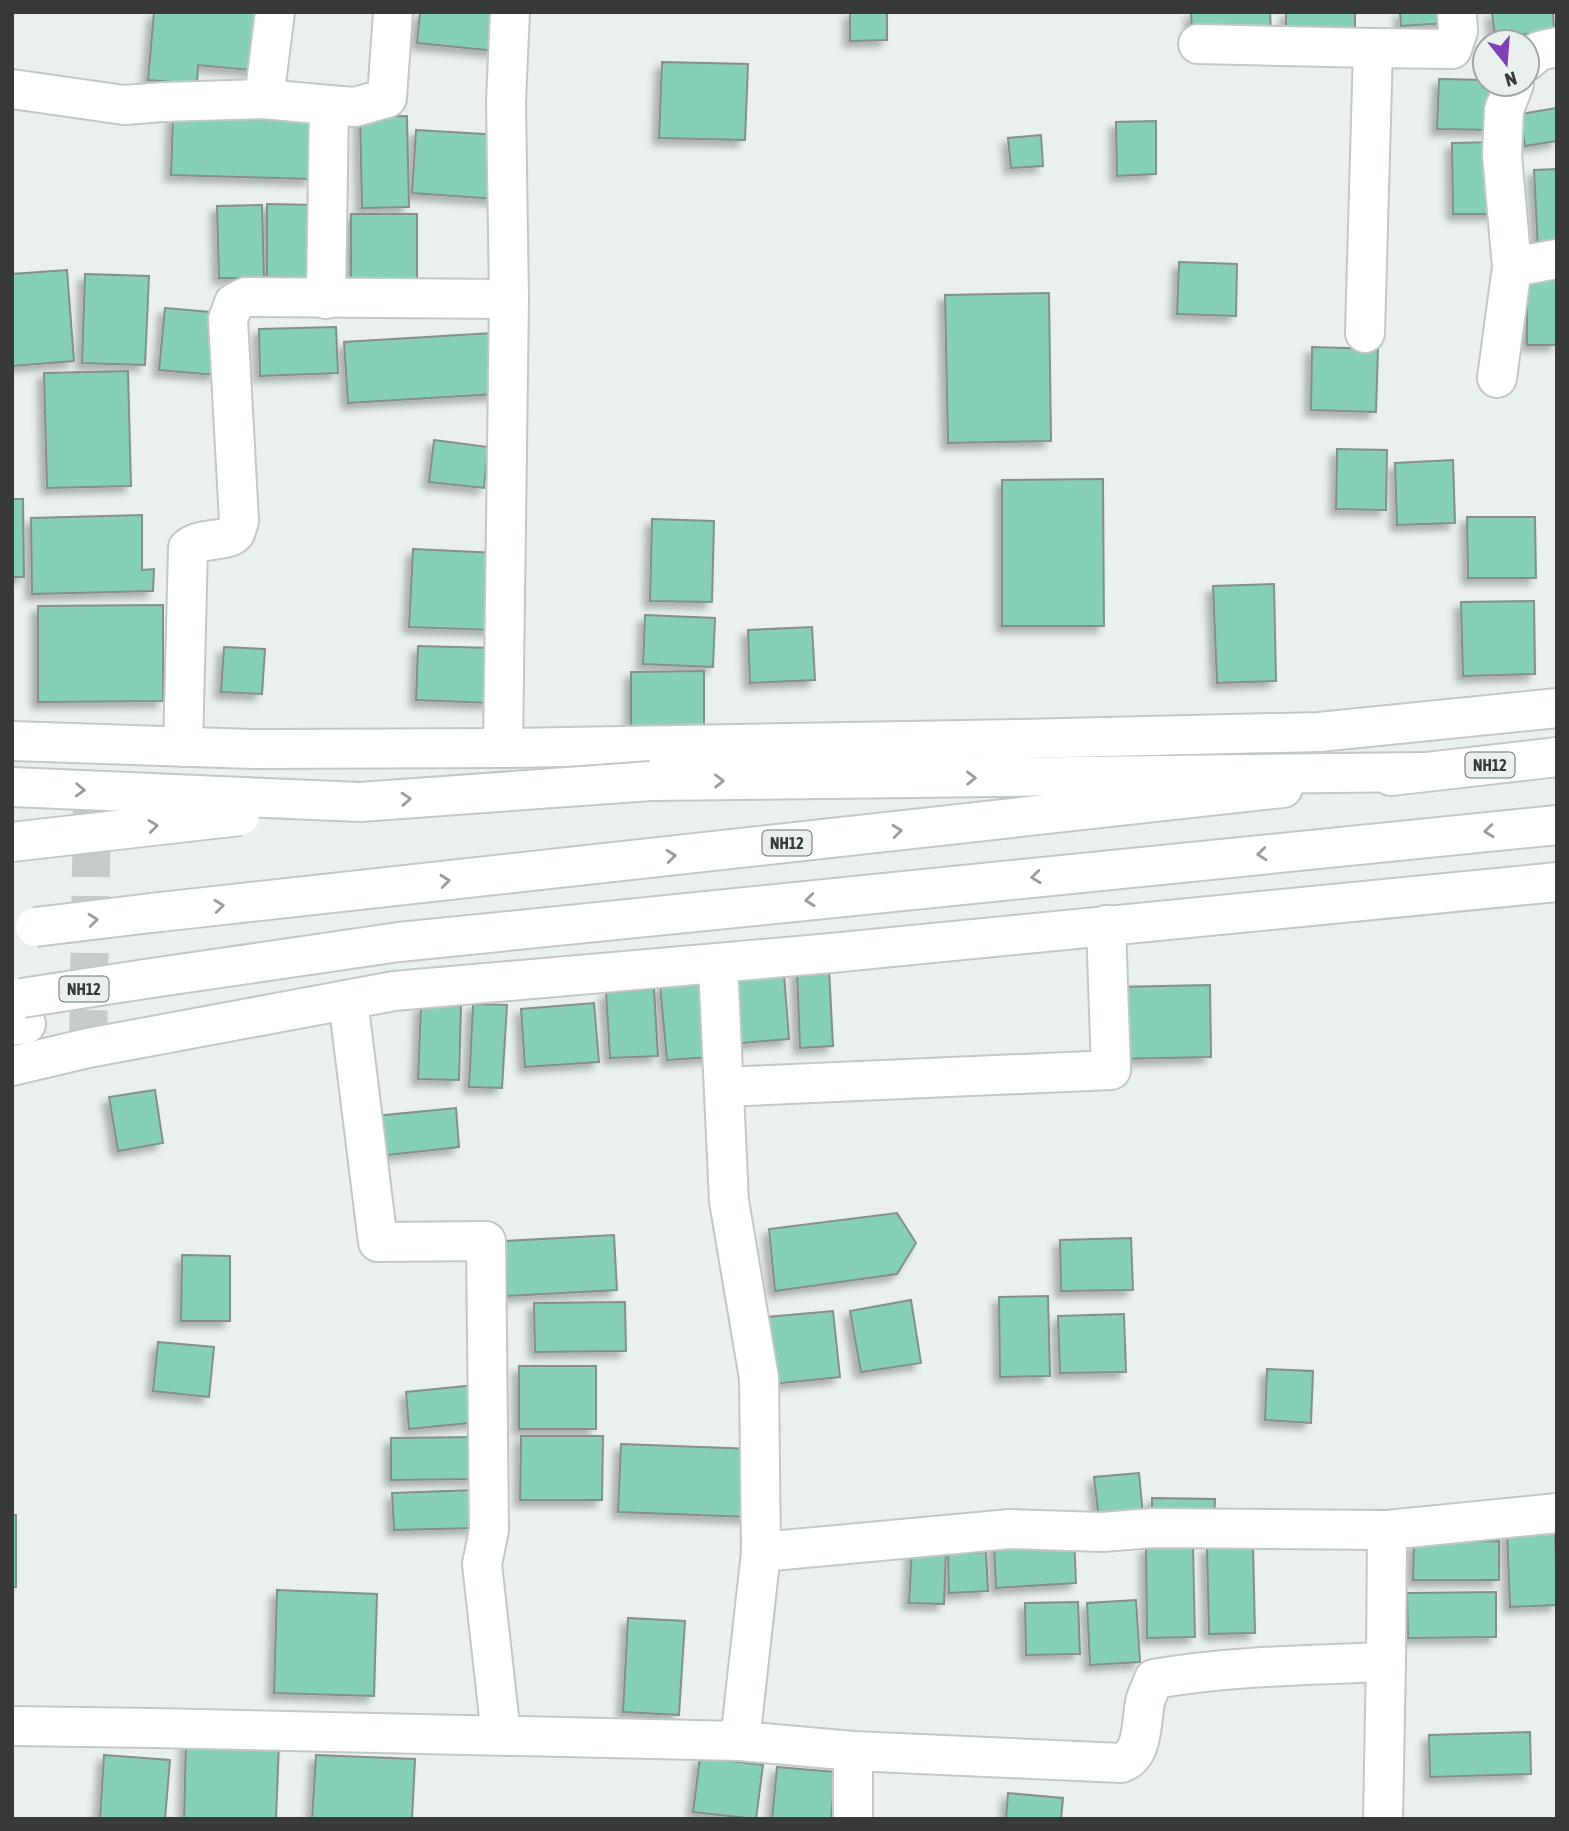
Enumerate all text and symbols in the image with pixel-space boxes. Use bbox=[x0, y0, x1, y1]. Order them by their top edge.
north arrow bbox=[1471, 28, 1541, 98]
text: N bbox=[1502, 67, 1520, 91]
road number: NH12 bbox=[1466, 752, 1514, 778]
one-way arrow bbox=[966, 770, 977, 785]
one-way arrow bbox=[714, 773, 725, 788]
one-way arrow bbox=[75, 783, 86, 798]
one-way arrow bbox=[400, 792, 411, 807]
one-way arrow bbox=[148, 819, 159, 834]
one-way arrow bbox=[891, 823, 903, 838]
one-way arrow bbox=[1483, 824, 1495, 839]
road number: NH12 bbox=[762, 830, 812, 856]
one-way arrow bbox=[1257, 847, 1268, 862]
one-way arrow bbox=[665, 848, 677, 863]
one-way arrow bbox=[1030, 869, 1041, 884]
one-way arrow bbox=[439, 873, 450, 888]
one-way arrow bbox=[804, 892, 815, 907]
one-way arrow bbox=[213, 899, 224, 914]
one-way arrow bbox=[87, 913, 98, 928]
road number: NH12 bbox=[60, 976, 108, 1001]

